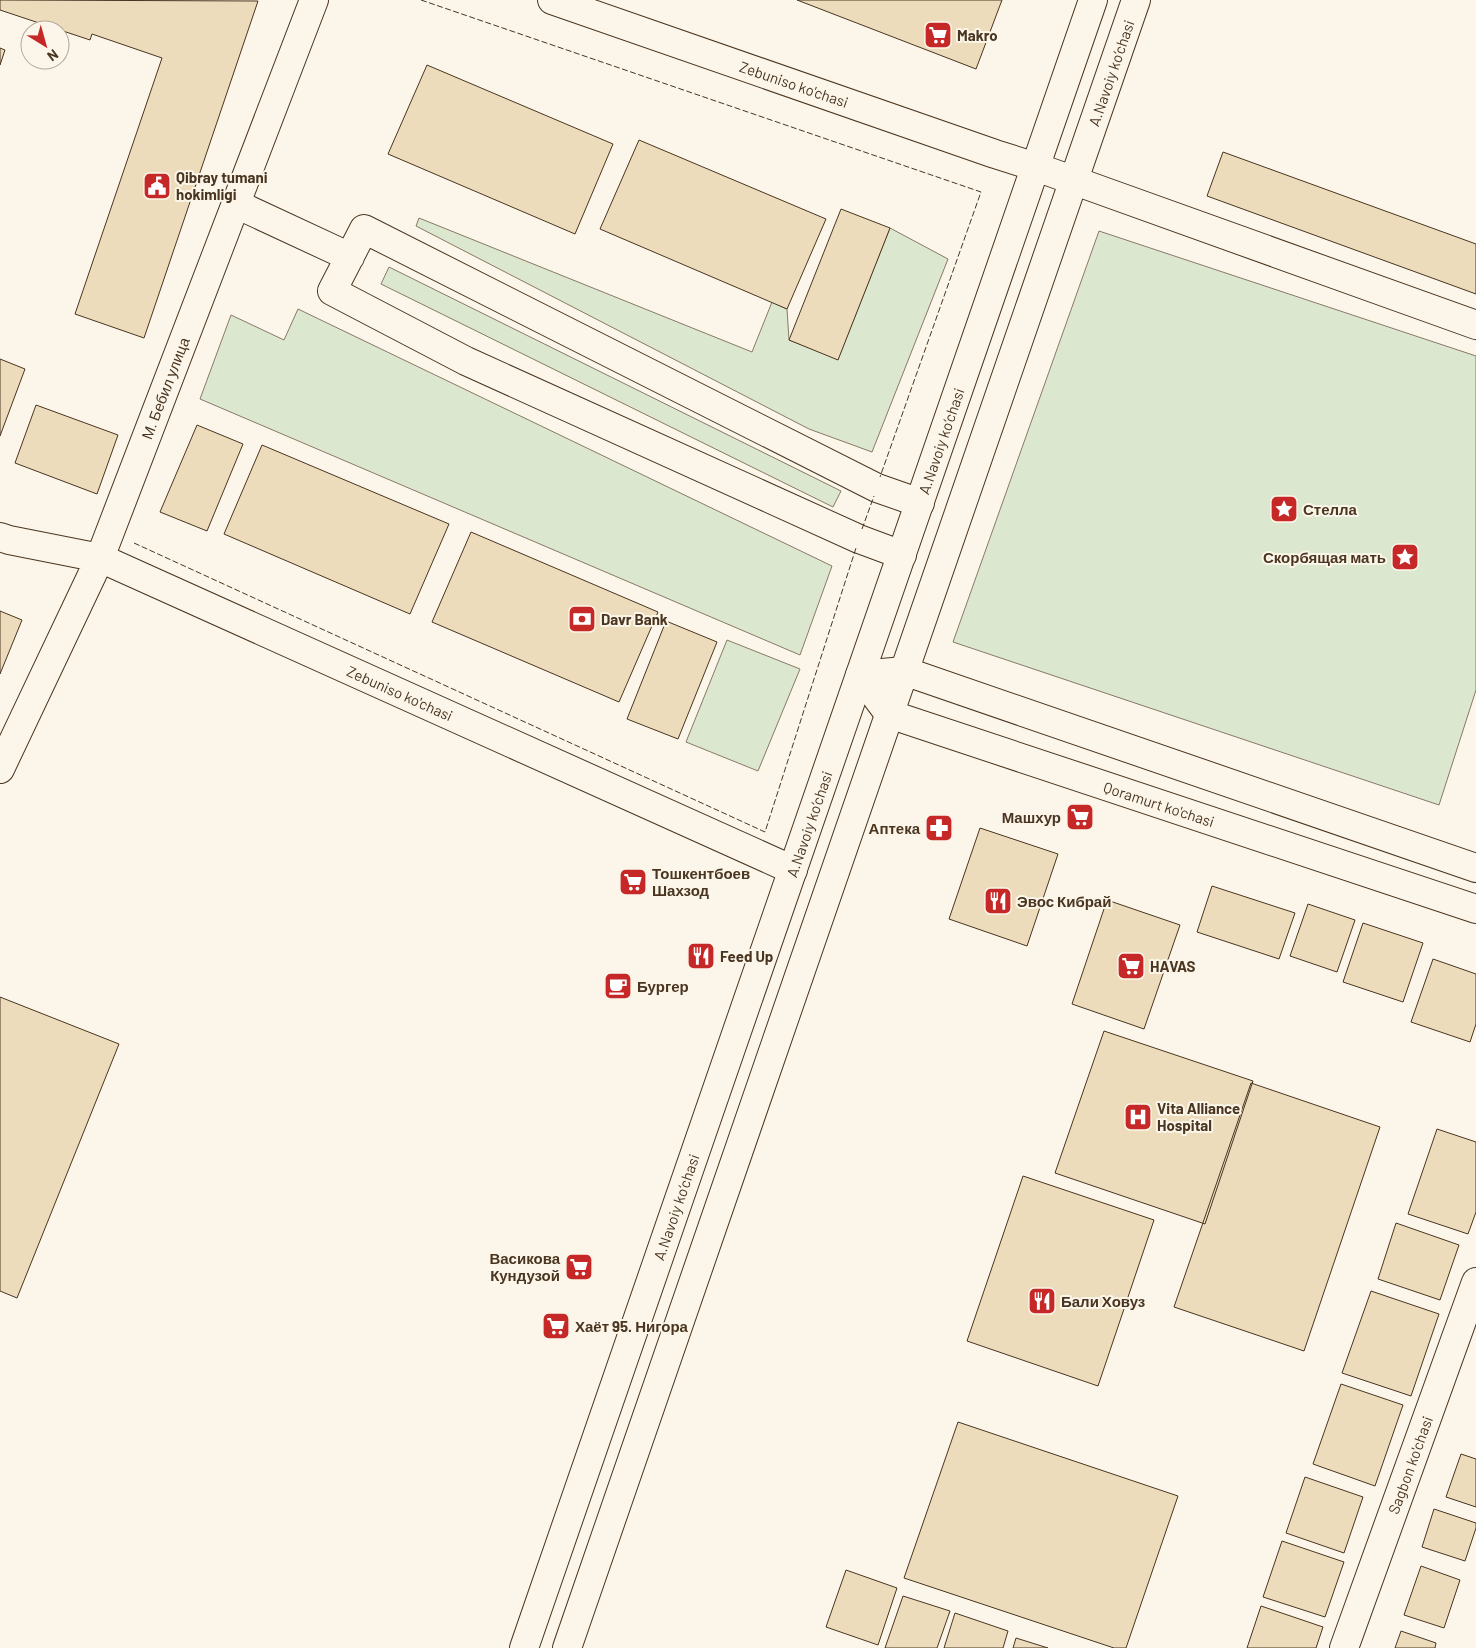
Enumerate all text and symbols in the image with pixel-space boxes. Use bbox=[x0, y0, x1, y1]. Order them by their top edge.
street label: A.Navoiy ko‘chasi bbox=[1084, 18, 1138, 128]
north arrow bbox=[20, 20, 70, 70]
supermarket icon: Makro bbox=[923, 20, 953, 50]
place label: Makro bbox=[957, 26, 998, 44]
text: N bbox=[44, 46, 62, 65]
street label: Zebuniso ko'chasi bbox=[737, 57, 851, 111]
place label: Qibray tumani hokimligi bbox=[176, 168, 268, 203]
public building icon: Qibray tumani hokimligi bbox=[142, 171, 172, 201]
street label: М. Бебил улица bbox=[137, 334, 193, 441]
street label: A.Navoiy ko‘chasi bbox=[914, 386, 968, 496]
place icon: Стелла bbox=[1269, 494, 1299, 524]
place label: Стелла bbox=[1303, 500, 1358, 518]
place icon: Скорбящая мать bbox=[1390, 542, 1420, 572]
place label: Скорбящая мать bbox=[1263, 548, 1386, 566]
bank icon: Davr Bank bbox=[567, 604, 597, 634]
place label: Davr Bank bbox=[601, 610, 668, 628]
street label: Zebuniso ko'chasi bbox=[344, 662, 456, 724]
street label: A.Navoiy ko‘chasi bbox=[782, 769, 836, 879]
street label: Qoramurt ko'chasi bbox=[1101, 778, 1217, 830]
supermarket icon: Машхур bbox=[1065, 802, 1095, 832]
place label: Машхур bbox=[1002, 808, 1061, 826]
pharmacy icon: Аптека bbox=[924, 813, 954, 843]
place label: Аптека bbox=[869, 819, 921, 837]
place label: Тошкентбоев Шахзод bbox=[652, 864, 750, 899]
supermarket icon: Тошкентбоев Шахзод bbox=[618, 867, 648, 897]
restaurant icon: Эвос Кибрай bbox=[983, 886, 1013, 916]
place label: Эвос Кибрай bbox=[1017, 892, 1111, 910]
restaurant icon: Feed Up bbox=[686, 941, 716, 971]
place label: Feed Up bbox=[720, 947, 773, 965]
supermarket icon: HAVAS bbox=[1116, 951, 1146, 981]
place label: HAVAS bbox=[1150, 957, 1195, 975]
cafe icon: Бургер bbox=[603, 971, 633, 1001]
place label: Бургер bbox=[637, 977, 689, 995]
place label: Vita Alliance Hospital bbox=[1157, 1099, 1240, 1134]
hospital icon: Vita Alliance Hospital bbox=[1123, 1102, 1153, 1132]
street label: A.Navoiy ko‘chasi bbox=[649, 1152, 703, 1262]
place label: Васикова Кундузой bbox=[489, 1249, 561, 1284]
supermarket icon: Васикова Кундузой bbox=[564, 1252, 594, 1282]
restaurant icon: Бали Ховуз bbox=[1027, 1286, 1057, 1316]
place label: Бали Ховуз bbox=[1061, 1292, 1145, 1310]
supermarket icon: Хаёт 95. Нигора bbox=[541, 1311, 571, 1341]
place label: Хаёт 95. Нигора bbox=[575, 1317, 689, 1335]
street label: Sagbon ko'chasi bbox=[1384, 1414, 1436, 1516]

